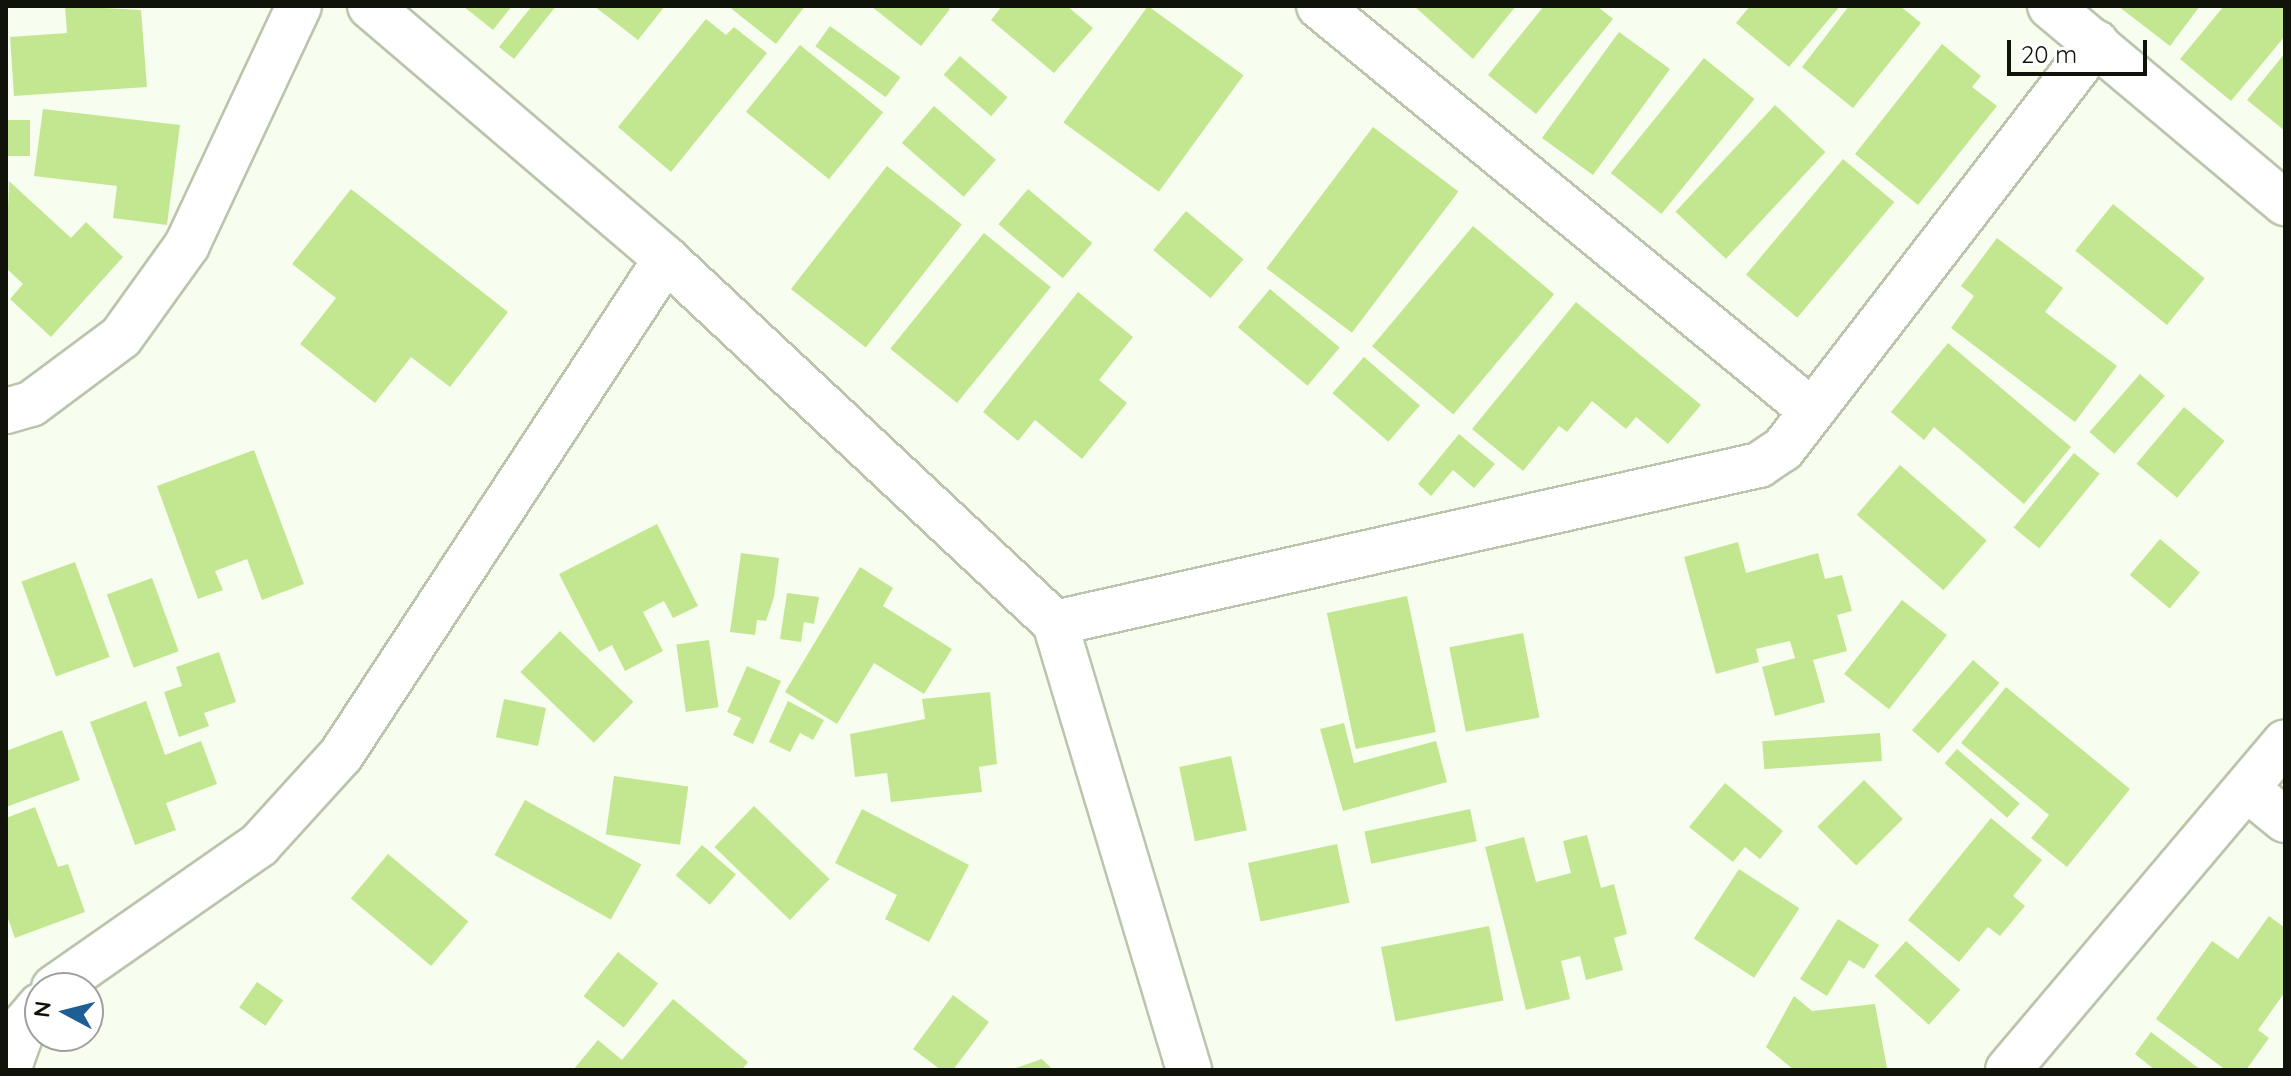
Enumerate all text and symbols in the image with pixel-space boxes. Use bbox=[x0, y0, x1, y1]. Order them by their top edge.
scale bar bbox=[2011, 24, 2151, 74]
text: 20 m bbox=[2021, 39, 2077, 69]
north arrow bbox=[24, 972, 104, 1052]
text: N bbox=[27, 1000, 57, 1019]

